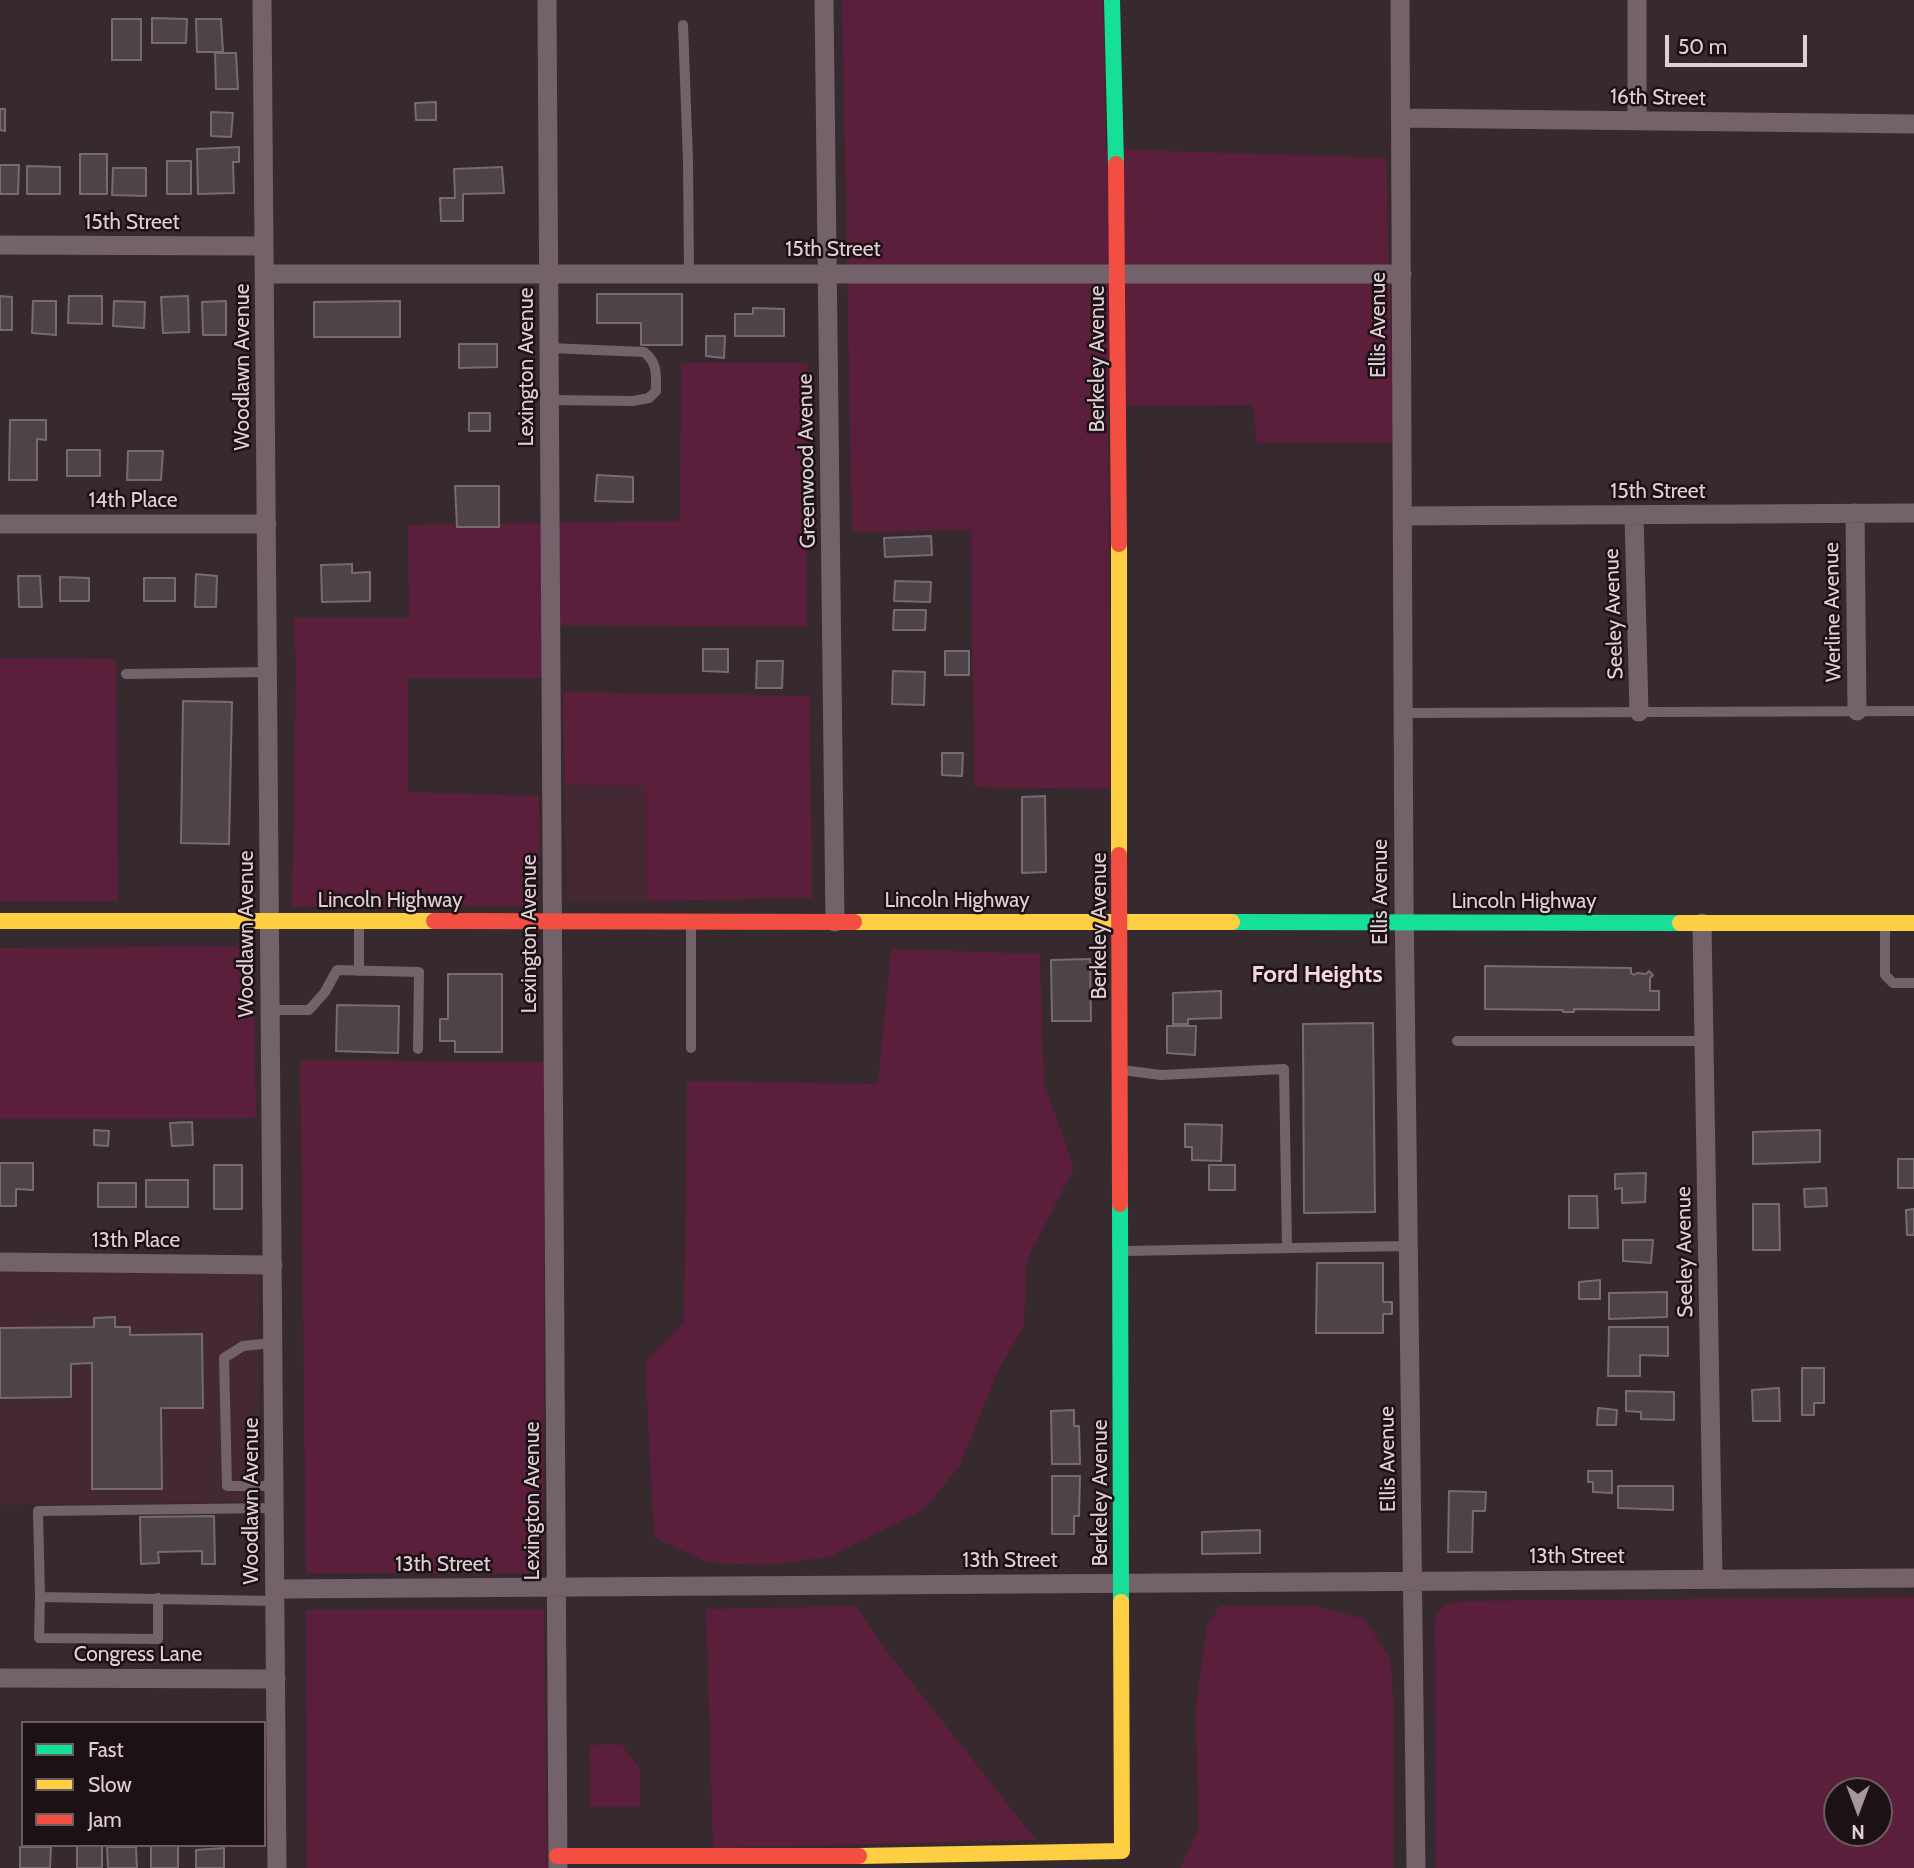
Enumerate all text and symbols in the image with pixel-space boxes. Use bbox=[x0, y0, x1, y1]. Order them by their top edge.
scale bar bbox=[1669, 21, 1811, 65]
text: 50 m bbox=[1678, 34, 1727, 59]
street label: 16th Street bbox=[1610, 85, 1706, 111]
street label: 15th Street bbox=[84, 210, 180, 236]
street label: 15th Street bbox=[785, 237, 881, 263]
street label: Ellis Avenue bbox=[1366, 272, 1392, 378]
street label: Woodlawn Avenue bbox=[230, 284, 256, 450]
street label: Berkeley Avenue bbox=[1085, 285, 1111, 433]
street label: Lexington Avenue bbox=[514, 287, 540, 447]
street label: Greenwood Avenue bbox=[793, 373, 821, 549]
street label: 15th Street bbox=[1610, 479, 1706, 505]
street label: 14th Place bbox=[88, 488, 178, 514]
street label: Werline Avenue bbox=[1819, 542, 1847, 682]
street label: Seeley Avenue bbox=[1599, 548, 1629, 680]
street label: Ellis Avenue bbox=[1368, 839, 1394, 945]
street label: Woodlawn Avenue bbox=[234, 851, 260, 1017]
street label: Berkeley Avenue bbox=[1087, 852, 1113, 1000]
street label: Lexington Avenue bbox=[517, 854, 543, 1014]
street label: Lincoln Highway bbox=[317, 888, 463, 914]
street label: Lincoln Highway bbox=[884, 888, 1030, 914]
street label: Lincoln Highway bbox=[1451, 889, 1597, 915]
district label: Ford Heights bbox=[1251, 961, 1383, 989]
street label: Seeley Avenue bbox=[1671, 1186, 1699, 1318]
street label: 13th Place bbox=[92, 1228, 180, 1254]
street label: Ellis Avenue bbox=[1374, 1406, 1402, 1512]
street label: Woodlawn Avenue bbox=[239, 1418, 265, 1584]
street label: Berkeley Avenue bbox=[1088, 1419, 1114, 1567]
street label: Lexington Avenue bbox=[520, 1421, 546, 1581]
street label: 13th Street bbox=[1529, 1544, 1625, 1570]
street label: 13th Street bbox=[962, 1548, 1058, 1574]
street label: 13th Street bbox=[395, 1552, 491, 1578]
street label: Congress Lane bbox=[74, 1642, 202, 1668]
legend bbox=[21, 1721, 266, 1847]
text: Fast bbox=[88, 1737, 124, 1762]
text: Slow bbox=[88, 1772, 132, 1797]
north arrow bbox=[1823, 1777, 1893, 1847]
text: Jam bbox=[88, 1807, 122, 1832]
text: N bbox=[1851, 1820, 1865, 1843]

